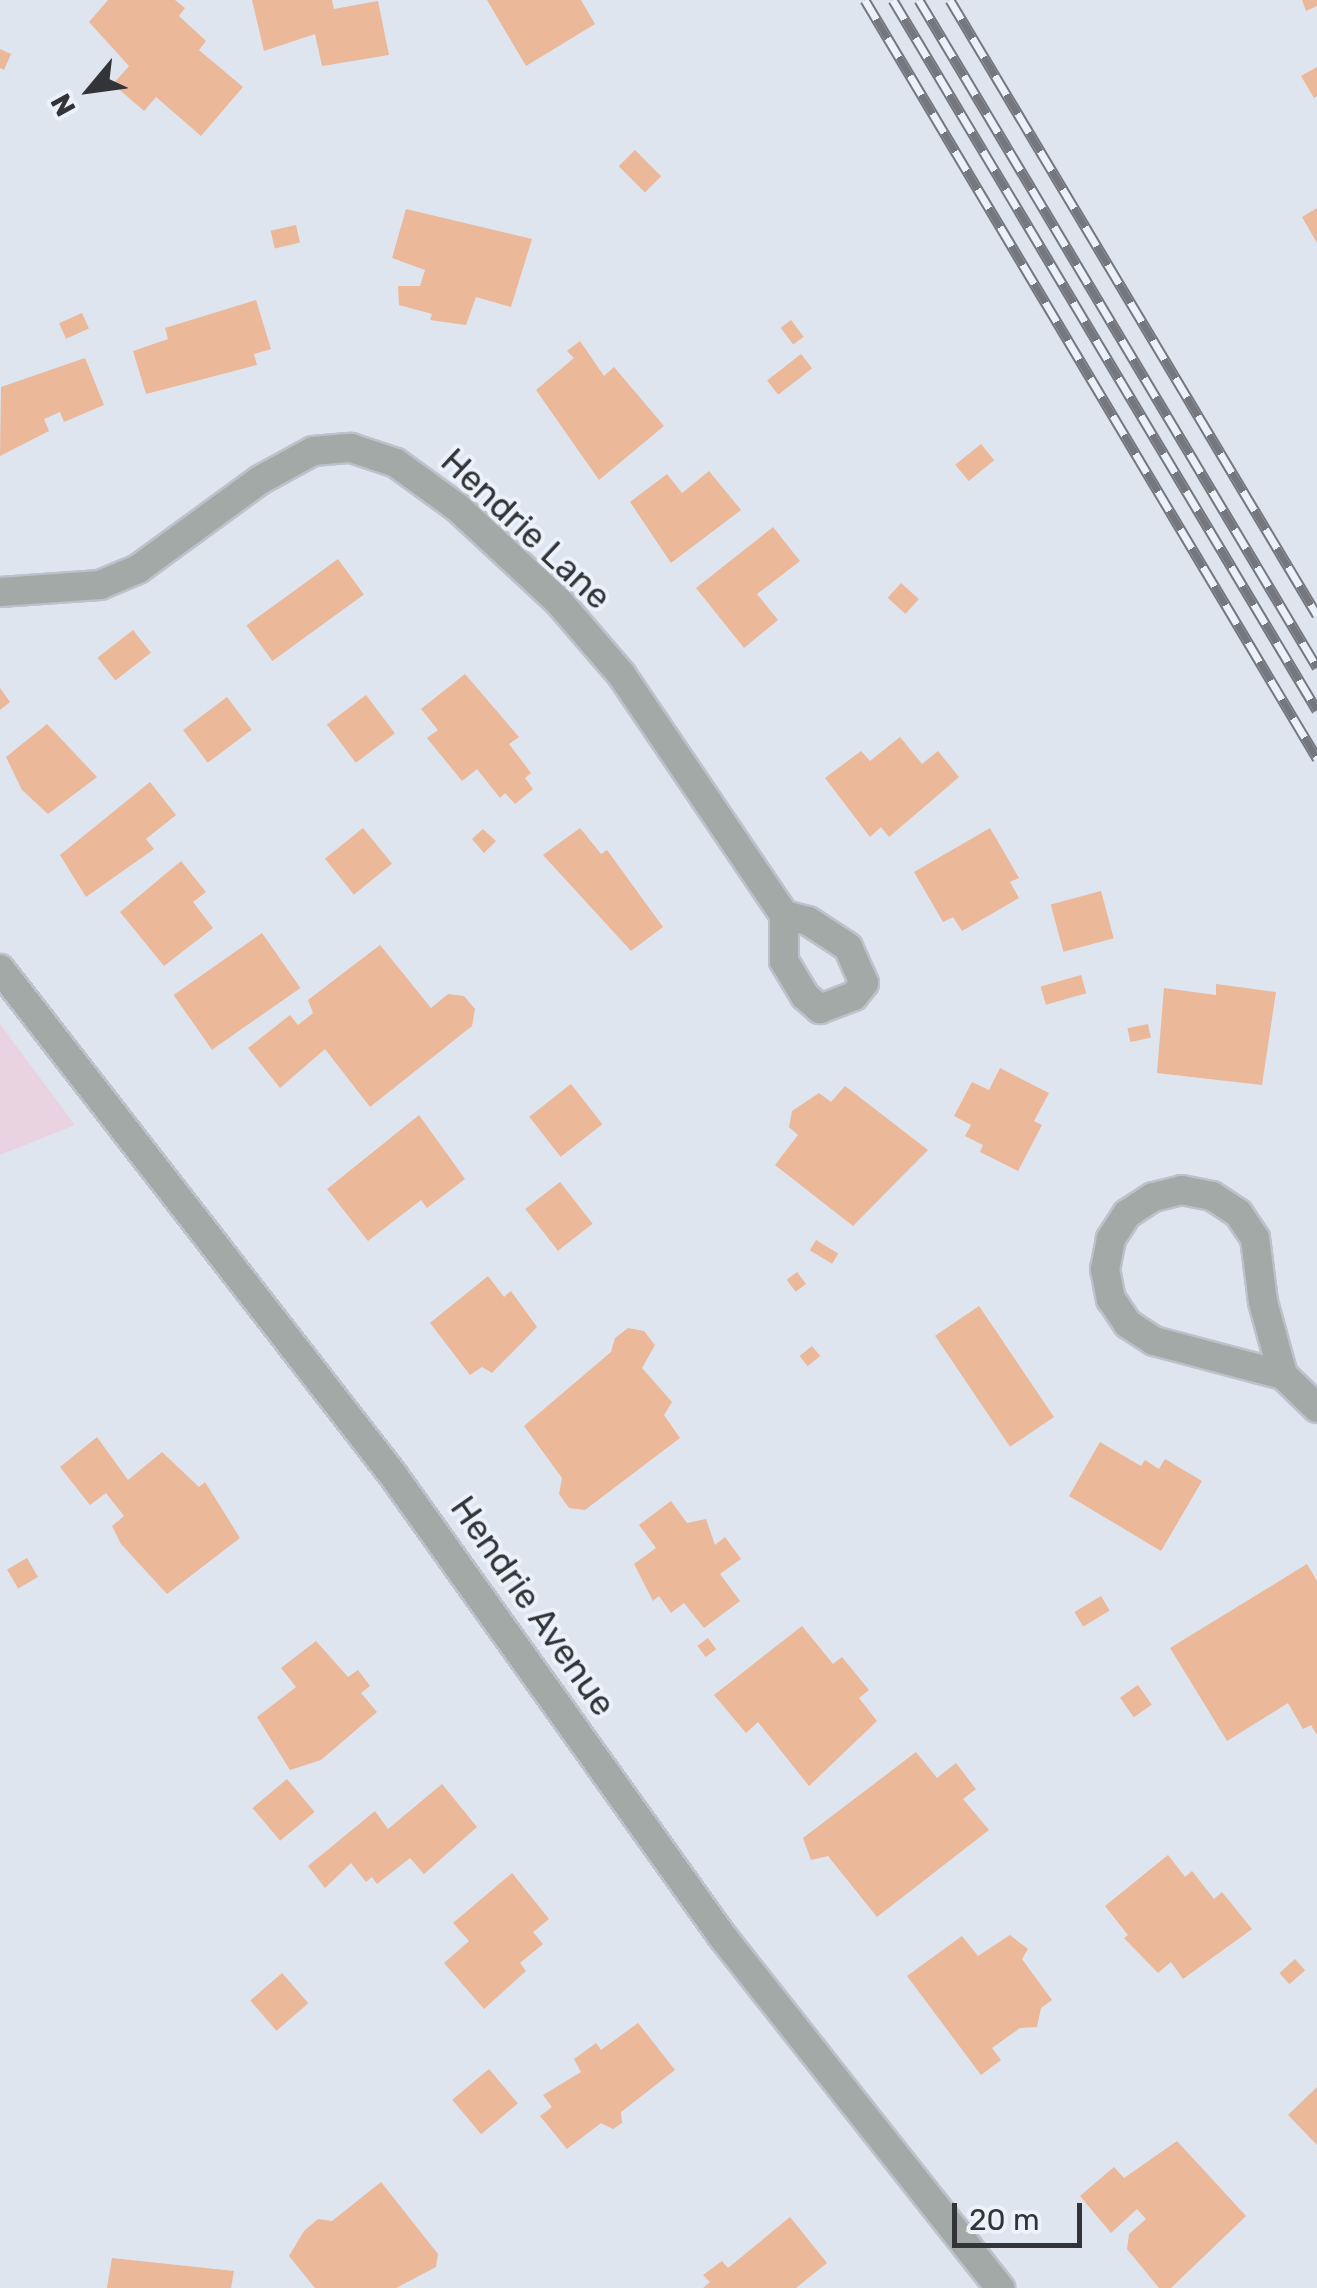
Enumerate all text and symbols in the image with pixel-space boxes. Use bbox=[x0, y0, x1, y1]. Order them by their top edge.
north arrow bbox=[40, 40, 140, 140]
text: N bbox=[44, 88, 83, 122]
street label: Hendrie Lane bbox=[433, 440, 619, 618]
street label: Hendrie Avenue bbox=[441, 1488, 625, 1724]
scale bar bbox=[957, 2183, 1087, 2245]
text: 20 m bbox=[969, 2202, 1040, 2238]

